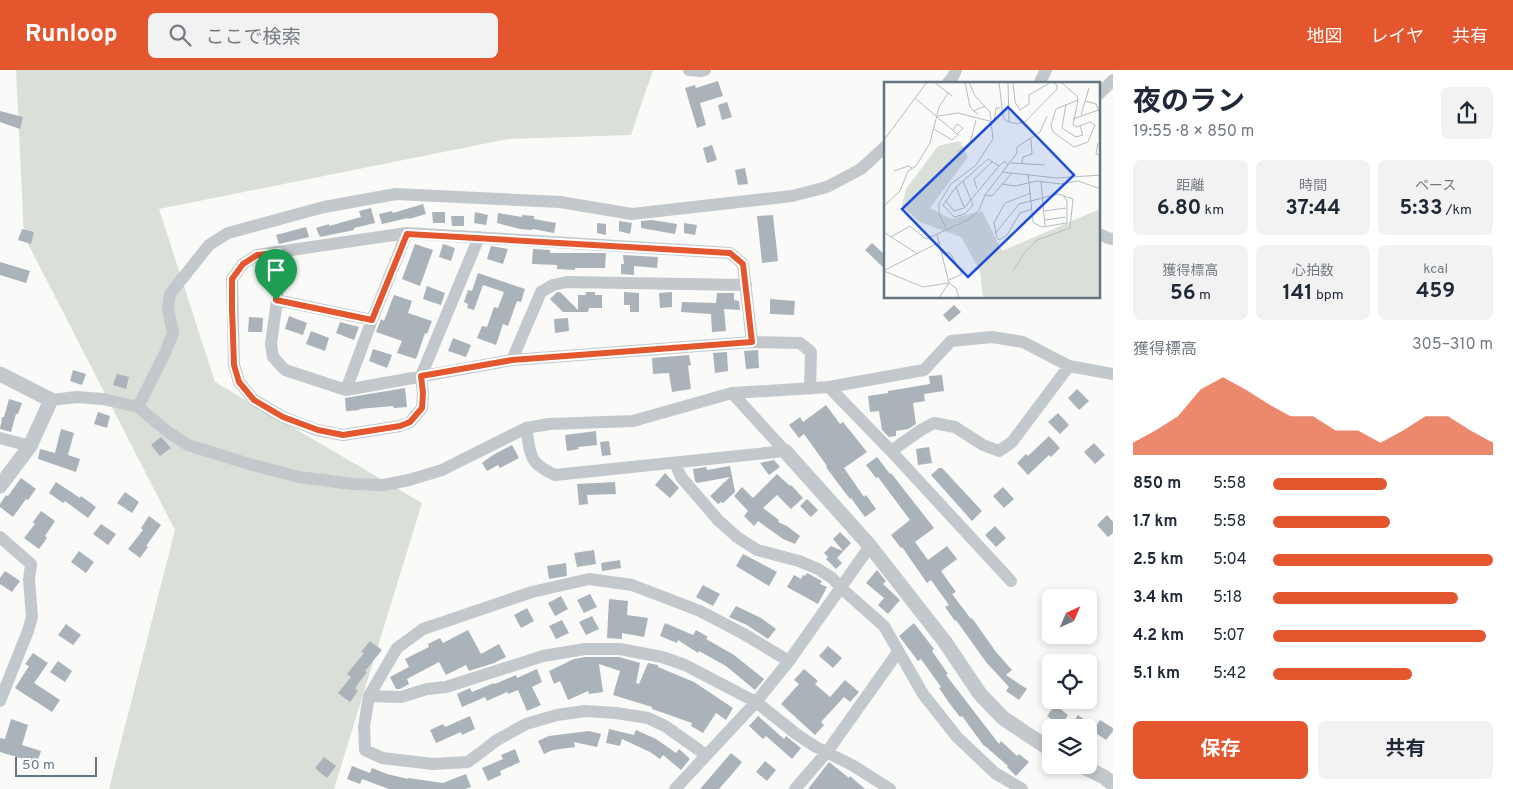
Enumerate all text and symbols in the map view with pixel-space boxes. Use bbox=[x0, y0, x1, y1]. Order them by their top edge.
search box bbox=[148, 13, 498, 58]
text: Runloop bbox=[25, 20, 118, 50]
icon: search bbox=[166, 21, 194, 49]
text: ここで検索 bbox=[206, 26, 301, 50]
text: 地図 bbox=[1307, 26, 1343, 49]
text: レイヤ bbox=[1371, 26, 1424, 49]
text: 共有 bbox=[1452, 26, 1488, 49]
inset map bbox=[884, 82, 1100, 299]
text: 夜のラン bbox=[1133, 85, 1245, 121]
button: share bbox=[1441, 87, 1493, 139]
text: 19:55 · 8 × 850 m bbox=[1133, 122, 1254, 142]
text: 距離 bbox=[1176, 178, 1204, 195]
text: 時間 bbox=[1299, 178, 1327, 195]
text: ペース bbox=[1415, 178, 1456, 195]
text: 6.80 bbox=[1157, 195, 1201, 222]
text: 37:44 bbox=[1285, 195, 1341, 222]
text: 5:33 bbox=[1399, 195, 1443, 222]
text: km bbox=[1201, 202, 1224, 219]
text: /km bbox=[1443, 202, 1472, 219]
pin bbox=[255, 249, 297, 300]
icon: arrive bbox=[262, 256, 290, 284]
text: kcal bbox=[1423, 261, 1448, 278]
text: 獲得標高 bbox=[1162, 263, 1218, 280]
text: 心拍数 bbox=[1292, 263, 1334, 280]
text: 459 bbox=[1416, 278, 1455, 305]
text: 56 bbox=[1170, 280, 1196, 307]
text: 141 bbox=[1282, 280, 1313, 307]
text: m bbox=[1196, 287, 1211, 304]
text: bpm bbox=[1313, 287, 1344, 304]
text: 305–310 m bbox=[1412, 335, 1493, 355]
text: 獲得標高 bbox=[1133, 340, 1197, 360]
text: 850 m bbox=[1133, 474, 1181, 494]
text: 5:58 bbox=[1213, 474, 1246, 494]
text: 1.7 km bbox=[1133, 512, 1178, 532]
text: 5:58 bbox=[1213, 512, 1246, 532]
text: 2.5 km bbox=[1133, 550, 1183, 570]
text: 5:04 bbox=[1213, 550, 1247, 570]
text: 3.4 km bbox=[1133, 588, 1183, 608]
text: 5:18 bbox=[1213, 588, 1242, 608]
north arrow bbox=[1042, 589, 1098, 644]
map controls bbox=[1042, 589, 1097, 774]
text: 4.2 km bbox=[1133, 626, 1184, 646]
text: 5:07 bbox=[1213, 626, 1245, 646]
button: locate bbox=[1042, 654, 1097, 709]
text: 5.1 km bbox=[1133, 664, 1180, 684]
text: 5:42 bbox=[1213, 664, 1246, 684]
button: layers bbox=[1042, 719, 1097, 774]
button: 保存 bbox=[1133, 721, 1308, 779]
button: 共有 bbox=[1318, 721, 1493, 779]
scale bar bbox=[15, 754, 98, 777]
text: 50 m bbox=[22, 757, 55, 774]

